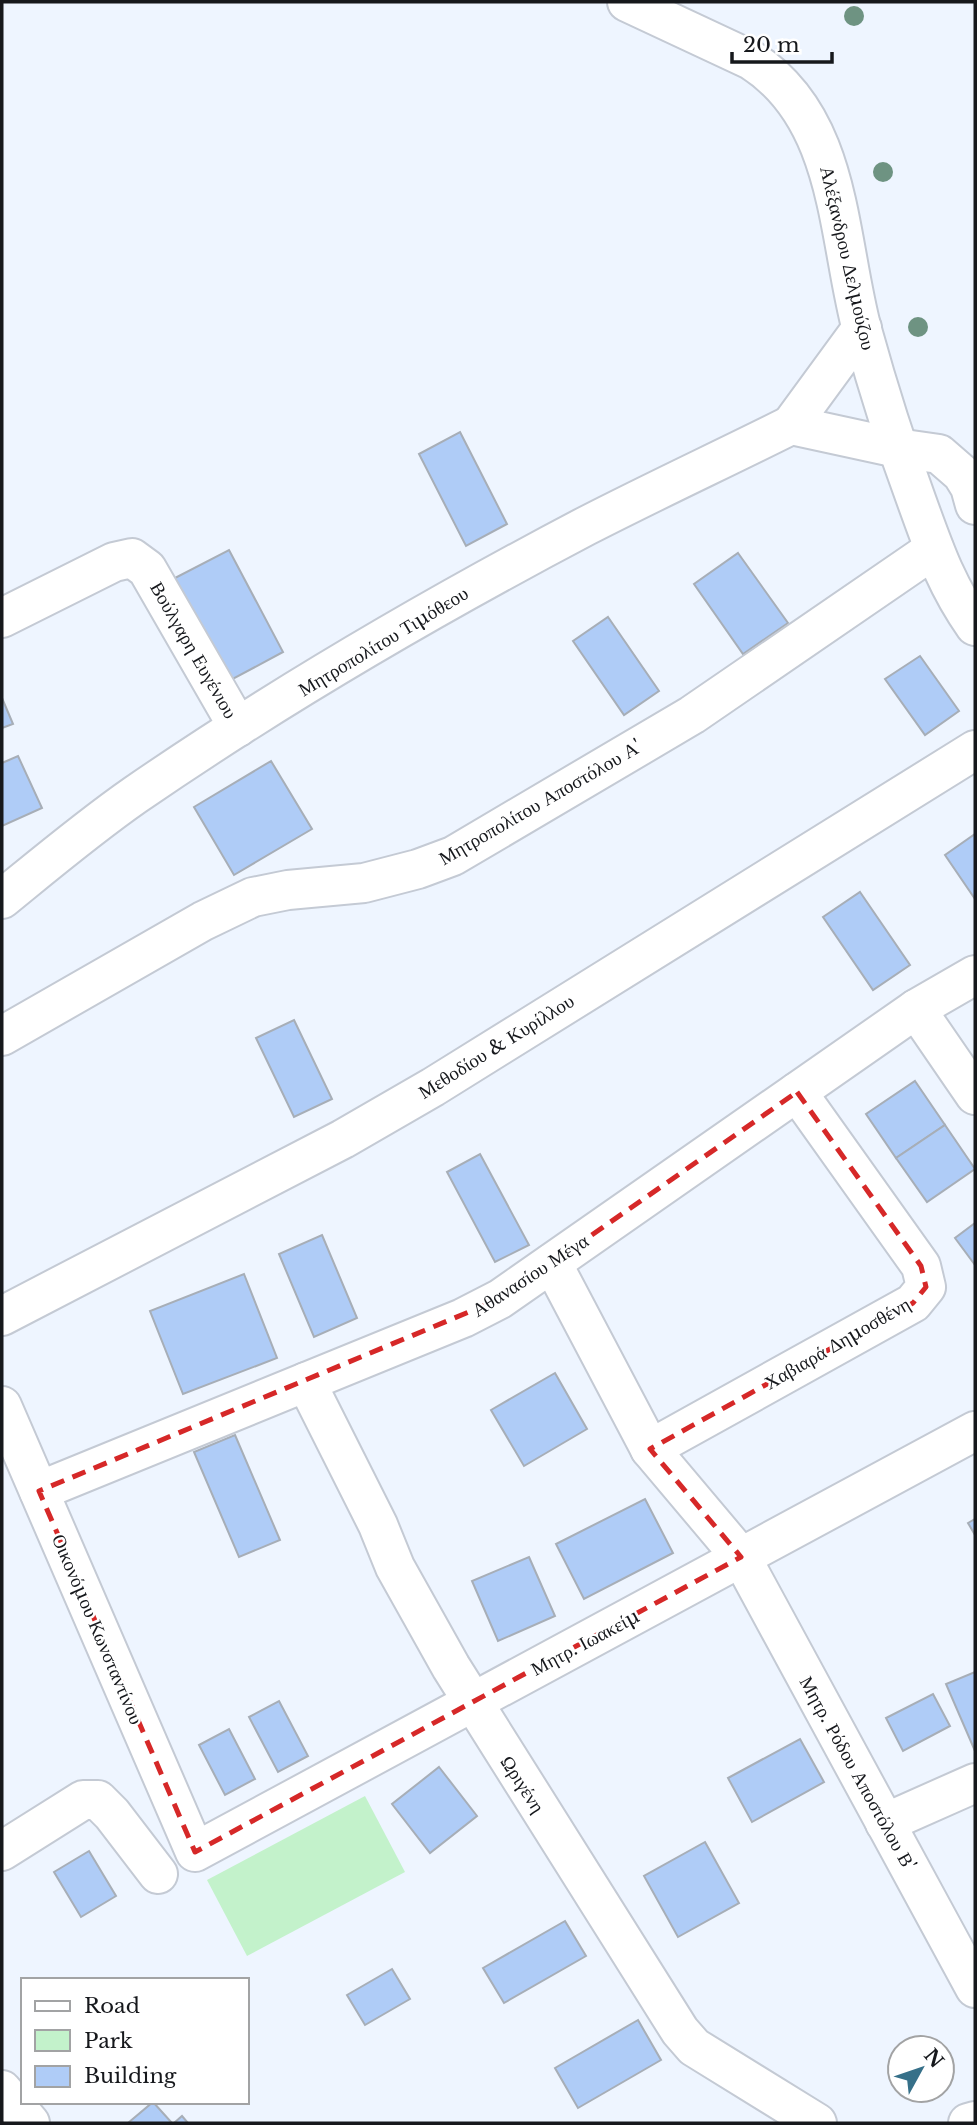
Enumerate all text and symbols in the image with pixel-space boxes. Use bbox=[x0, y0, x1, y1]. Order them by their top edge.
scale bar bbox=[732, 21, 832, 65]
text: 20 m bbox=[743, 32, 800, 58]
street label: Αλέξανδρου Δελμούζου bbox=[815, 164, 880, 352]
street label: Βούλγαρη Ευγένιου bbox=[145, 578, 242, 723]
street label: Μητροπολίτου Τιμόθεου bbox=[294, 582, 472, 701]
street label: Μητροπολίτου Αποστόλου Α' bbox=[435, 735, 646, 870]
street label: Μεθοδίου & Κυρίλλου bbox=[414, 989, 578, 1104]
street label: Αθανασίου Μέγα bbox=[468, 1229, 593, 1322]
street label: Χαβιαρά Δημοσθένη bbox=[760, 1292, 914, 1395]
street label: Οικονόμου Κωνσταντίνου bbox=[47, 1531, 148, 1728]
street label: Μητρ. Ιωακείμ bbox=[527, 1604, 643, 1681]
street label: Μητρ. Ρόδου Αποστόλου Β' bbox=[795, 1672, 921, 1874]
street label: Ωριγένη bbox=[496, 1751, 550, 1817]
legend bbox=[21, 1978, 248, 2104]
text: Road bbox=[84, 1993, 140, 2019]
text: Park bbox=[84, 2028, 133, 2054]
north arrow bbox=[886, 2034, 956, 2104]
text: N bbox=[919, 2044, 948, 2073]
text: Building bbox=[84, 2063, 177, 2089]

